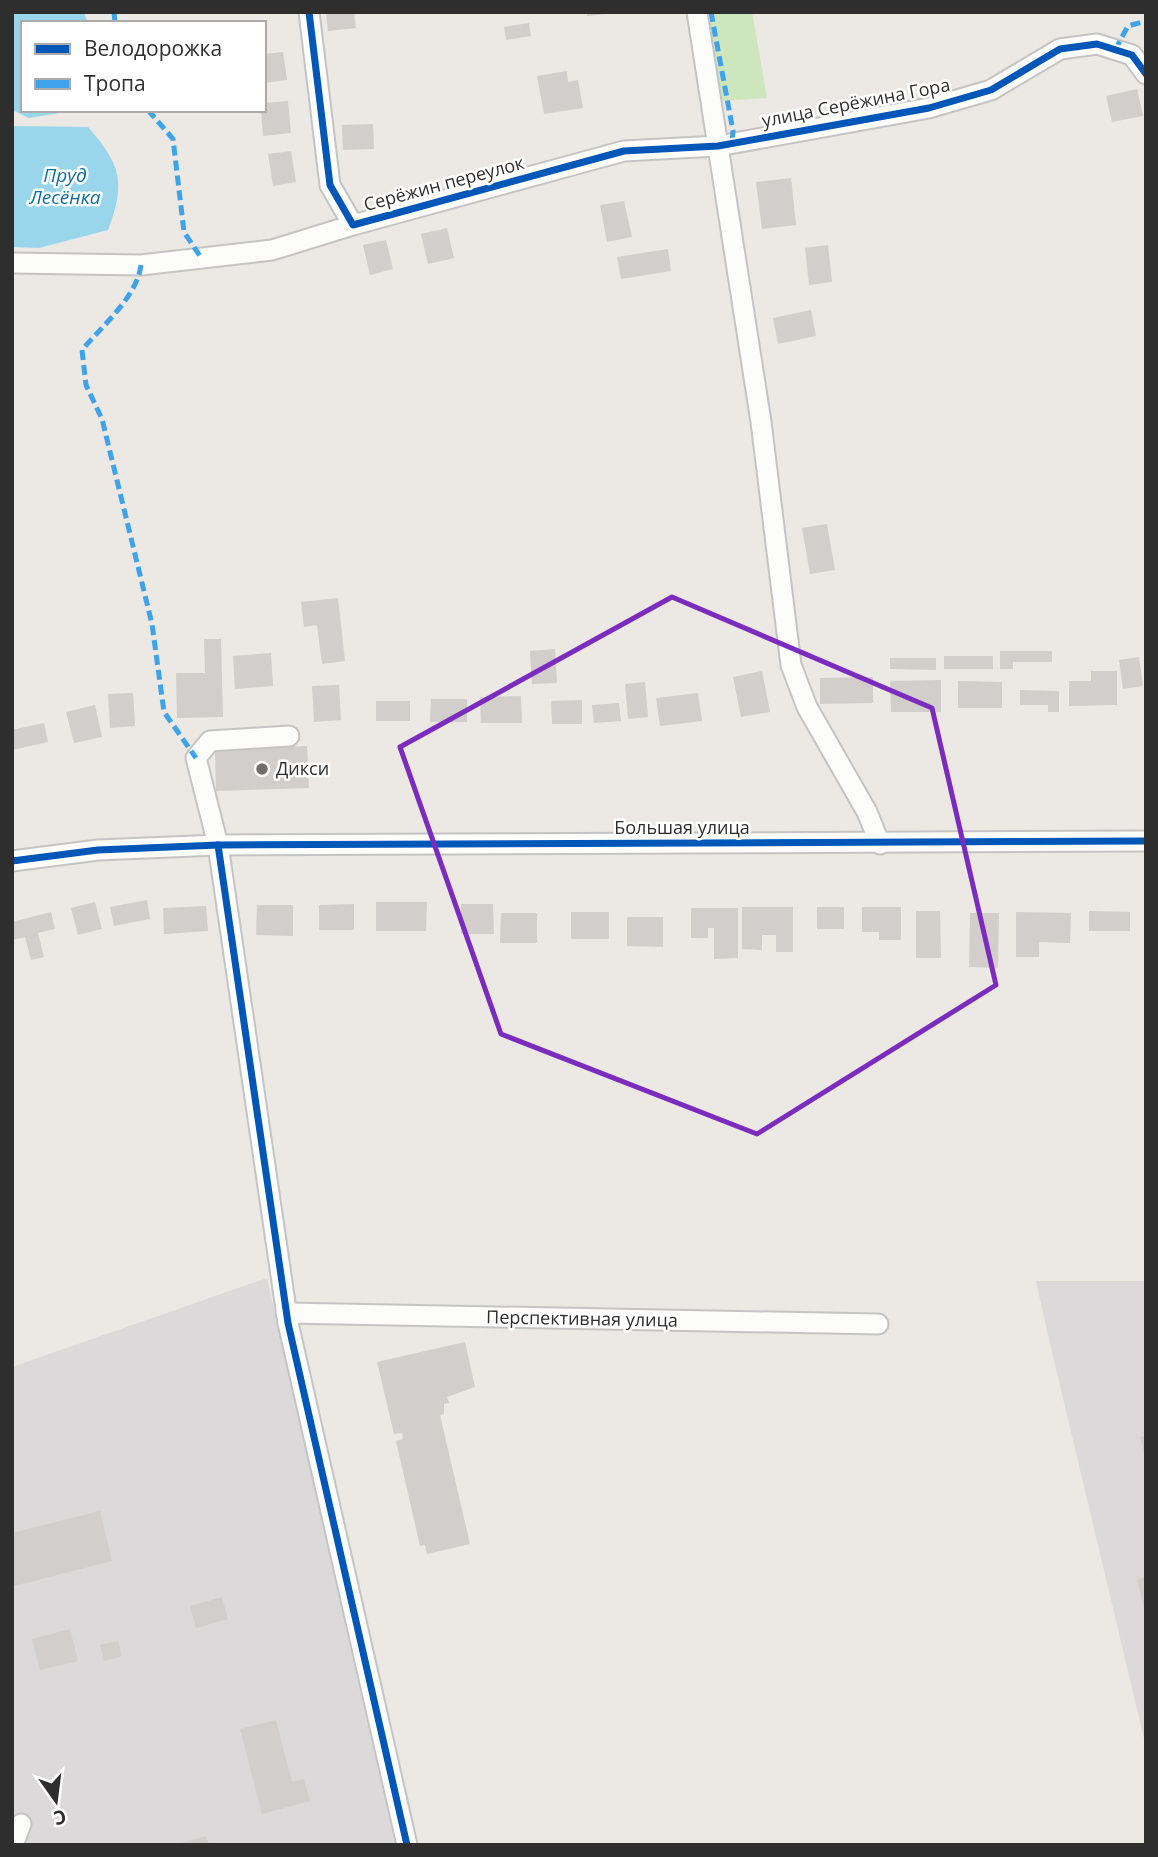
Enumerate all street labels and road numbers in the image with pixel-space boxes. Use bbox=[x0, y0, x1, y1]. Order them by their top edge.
street label: улица Серёжина Гора bbox=[760, 72, 952, 132]
street label: Серёжин переулок bbox=[361, 150, 527, 216]
street label: Большая улица bbox=[614, 815, 750, 839]
street label: Перспективная улица bbox=[486, 1304, 678, 1332]

